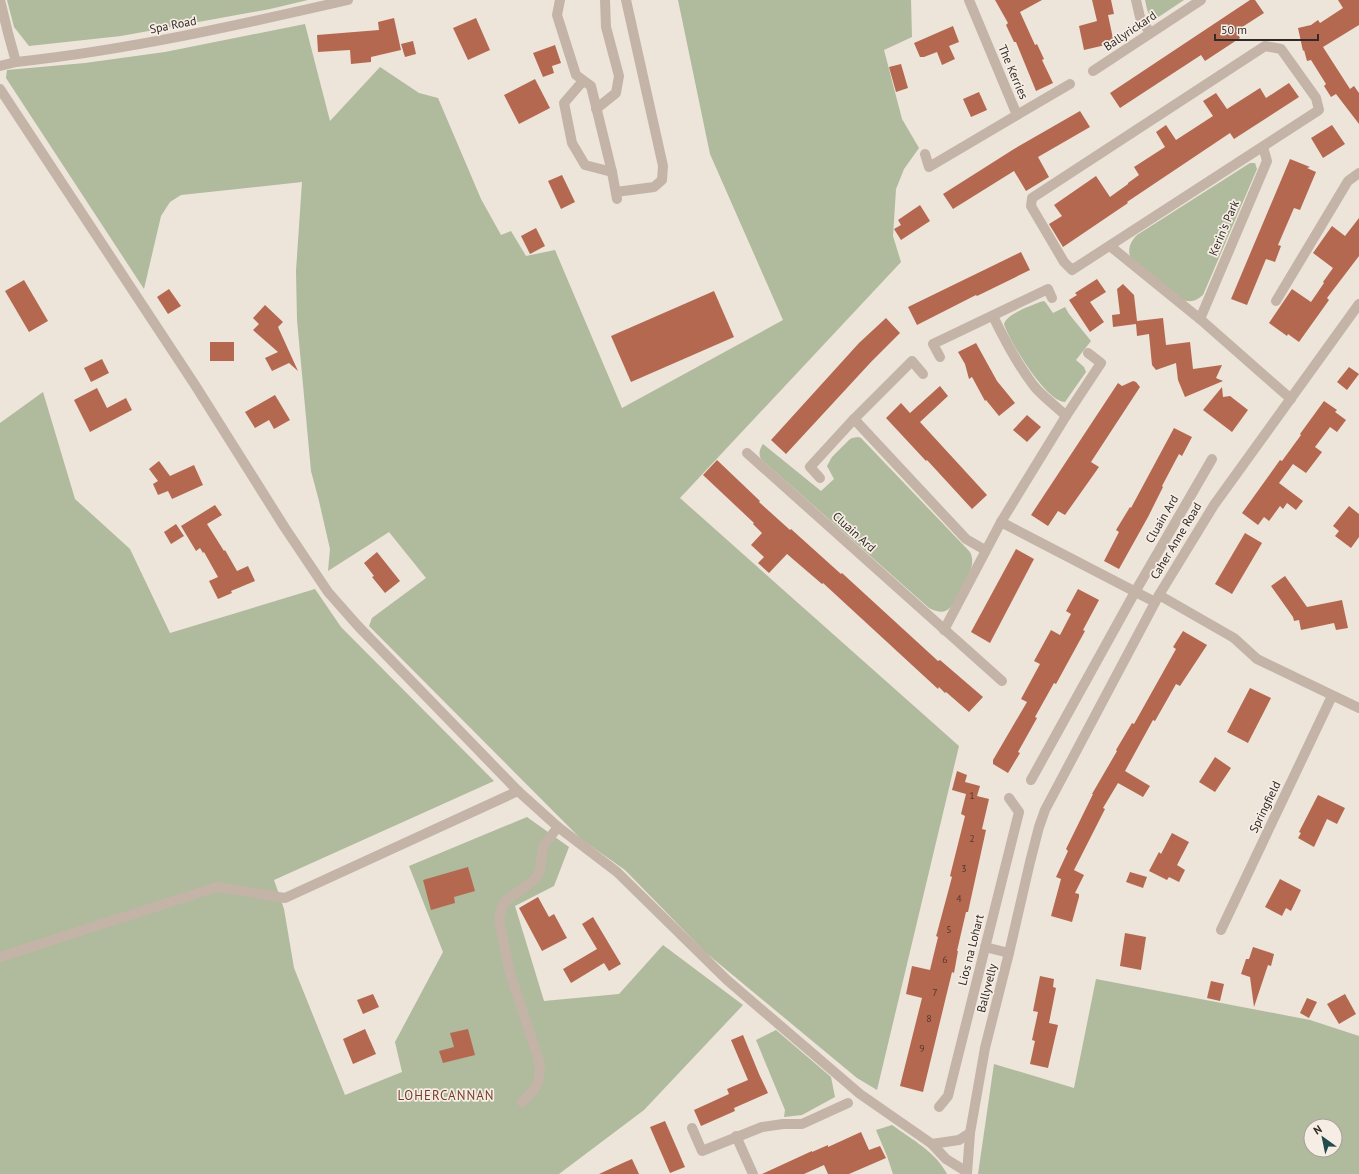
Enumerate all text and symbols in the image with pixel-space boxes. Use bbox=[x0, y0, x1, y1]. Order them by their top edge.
street label: Ballyrickard bbox=[1100, 7, 1159, 54]
street label: Spa Road bbox=[148, 13, 198, 36]
scale bar bbox=[1215, 16, 1318, 42]
text: 50 m bbox=[1221, 22, 1247, 37]
street label: The Kerries bbox=[995, 42, 1032, 101]
street label: Kerin's Park bbox=[1205, 198, 1242, 258]
street label: Cluain Ard bbox=[1142, 492, 1181, 545]
street label: Caher Anne Road bbox=[1147, 500, 1204, 582]
street label: Cluain Ard bbox=[830, 508, 879, 555]
street label: Springfield bbox=[1246, 778, 1284, 835]
house number: 1 bbox=[969, 789, 975, 802]
house number: 2 bbox=[969, 832, 975, 845]
house number: 3 bbox=[961, 862, 967, 875]
house number: 4 bbox=[956, 892, 962, 905]
street label: Lios na Lohart bbox=[954, 913, 987, 987]
house number: 5 bbox=[946, 923, 952, 936]
house number: 6 bbox=[942, 953, 948, 966]
street label: Ballyvelly bbox=[973, 961, 1000, 1014]
house number: 7 bbox=[932, 986, 938, 999]
house number: 8 bbox=[926, 1012, 932, 1025]
house number: 9 bbox=[919, 1042, 925, 1055]
district label: LOHERCANNAN bbox=[397, 1087, 495, 1104]
north arrow bbox=[1303, 1118, 1343, 1158]
text: N bbox=[1311, 1122, 1324, 1137]

